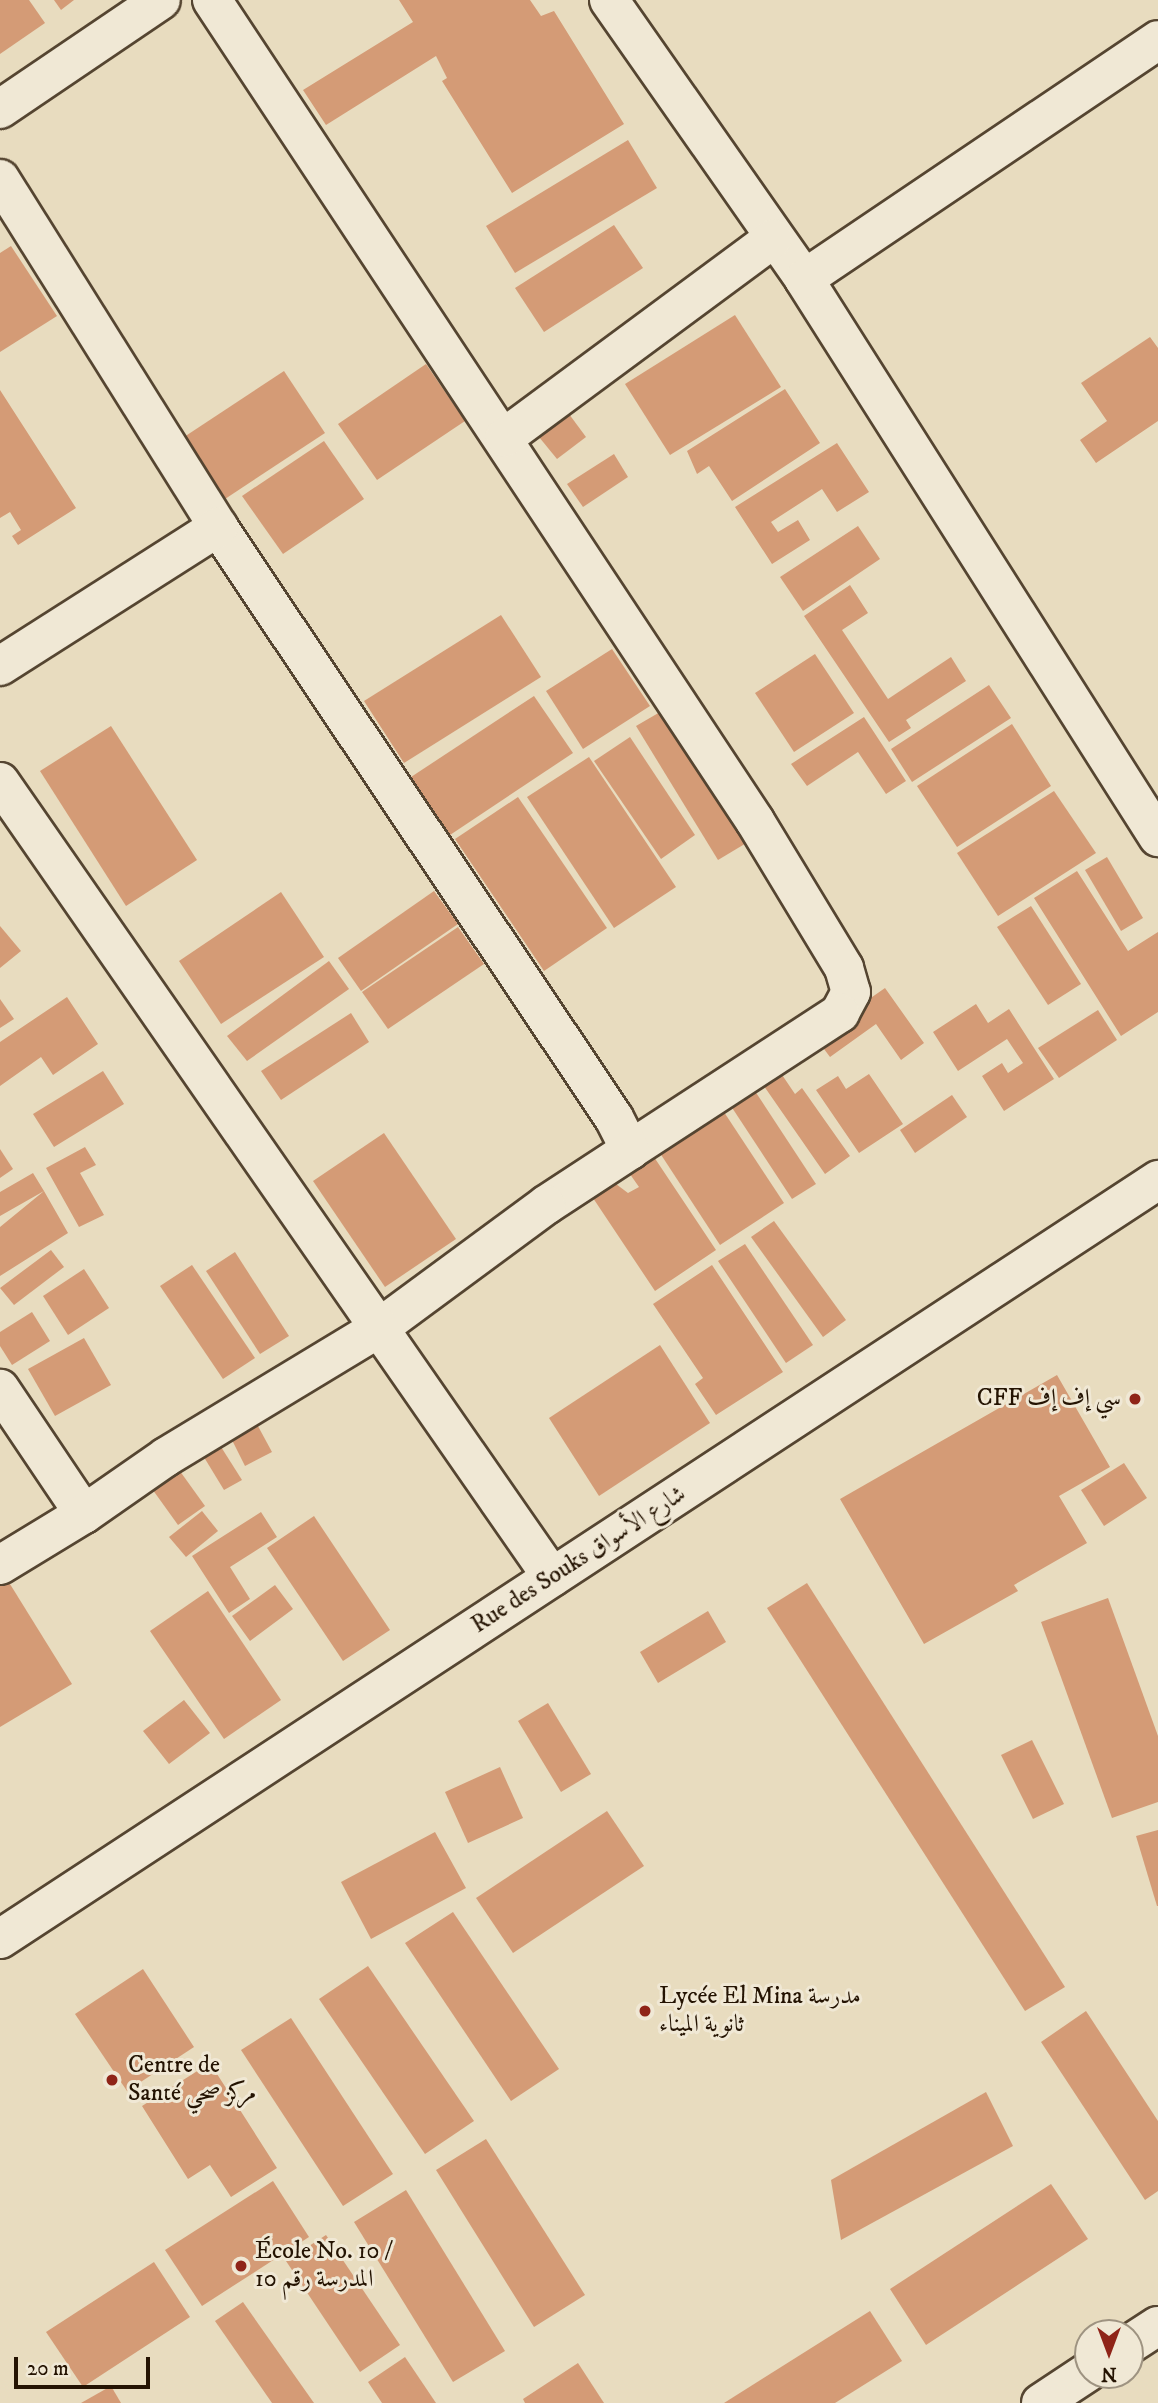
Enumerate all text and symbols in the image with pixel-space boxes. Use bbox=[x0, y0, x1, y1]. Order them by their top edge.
place label: CFF سي إف إف bbox=[977, 1385, 1121, 1413]
marker: CFF سي إف إف bbox=[1127, 1391, 1143, 1407]
street label: Rue des Souks شارع الأسواق bbox=[466, 1480, 692, 1640]
place label: Lycée El Mina مدرسة ثانوية الميناء bbox=[659, 1983, 861, 2039]
marker: Lycée El Mina مدرسة ثانوية الميناء bbox=[637, 2003, 653, 2019]
place label: Centre de Santé مركز صحي bbox=[128, 2052, 256, 2108]
marker: Centre de Santé مركز صحي bbox=[102, 2070, 122, 2090]
place label: École No. 10 / المدرسة رقم 10 bbox=[255, 2238, 391, 2294]
marker: École No. 10 / المدرسة رقم 10 bbox=[233, 2258, 249, 2274]
north arrow bbox=[1074, 2319, 1144, 2389]
scale bar bbox=[18, 2344, 154, 2388]
text: 20 m bbox=[27, 2356, 69, 2382]
text: N bbox=[1101, 2362, 1117, 2385]

